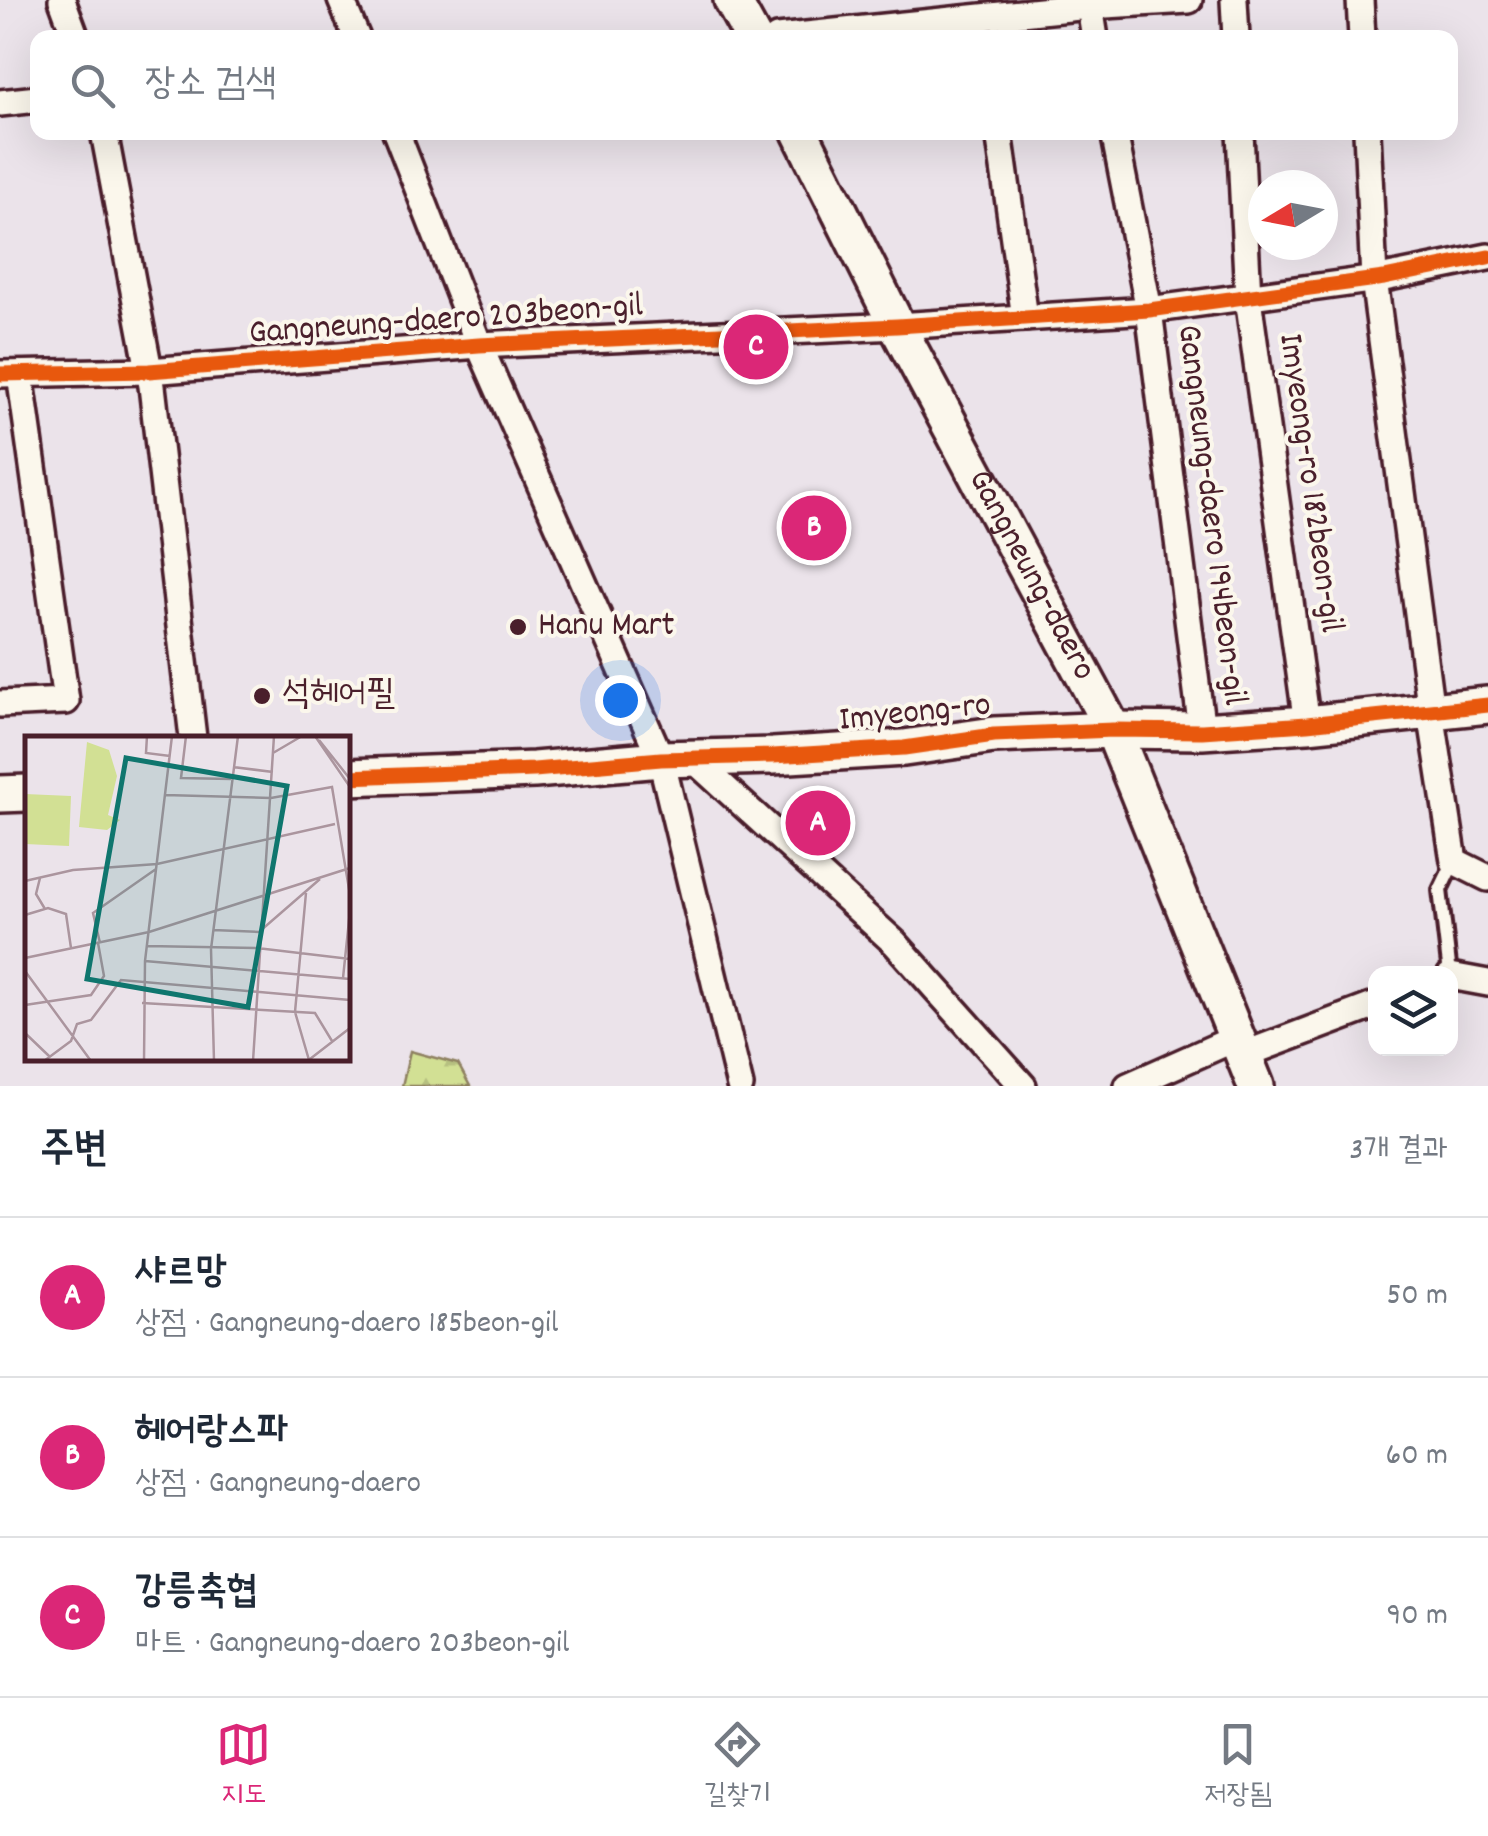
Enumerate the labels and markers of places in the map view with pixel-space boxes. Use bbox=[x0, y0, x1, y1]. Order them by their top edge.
pin: C bbox=[724, 310, 788, 384]
pin: B bbox=[782, 490, 846, 566]
place label: Hanu Mart bbox=[538, 602, 675, 652]
marker: Hanu Mart bbox=[507, 616, 529, 638]
place label: 석헤어필 bbox=[282, 671, 395, 721]
marker: 석헤어필 bbox=[251, 685, 273, 707]
pin: A bbox=[786, 786, 850, 860]

